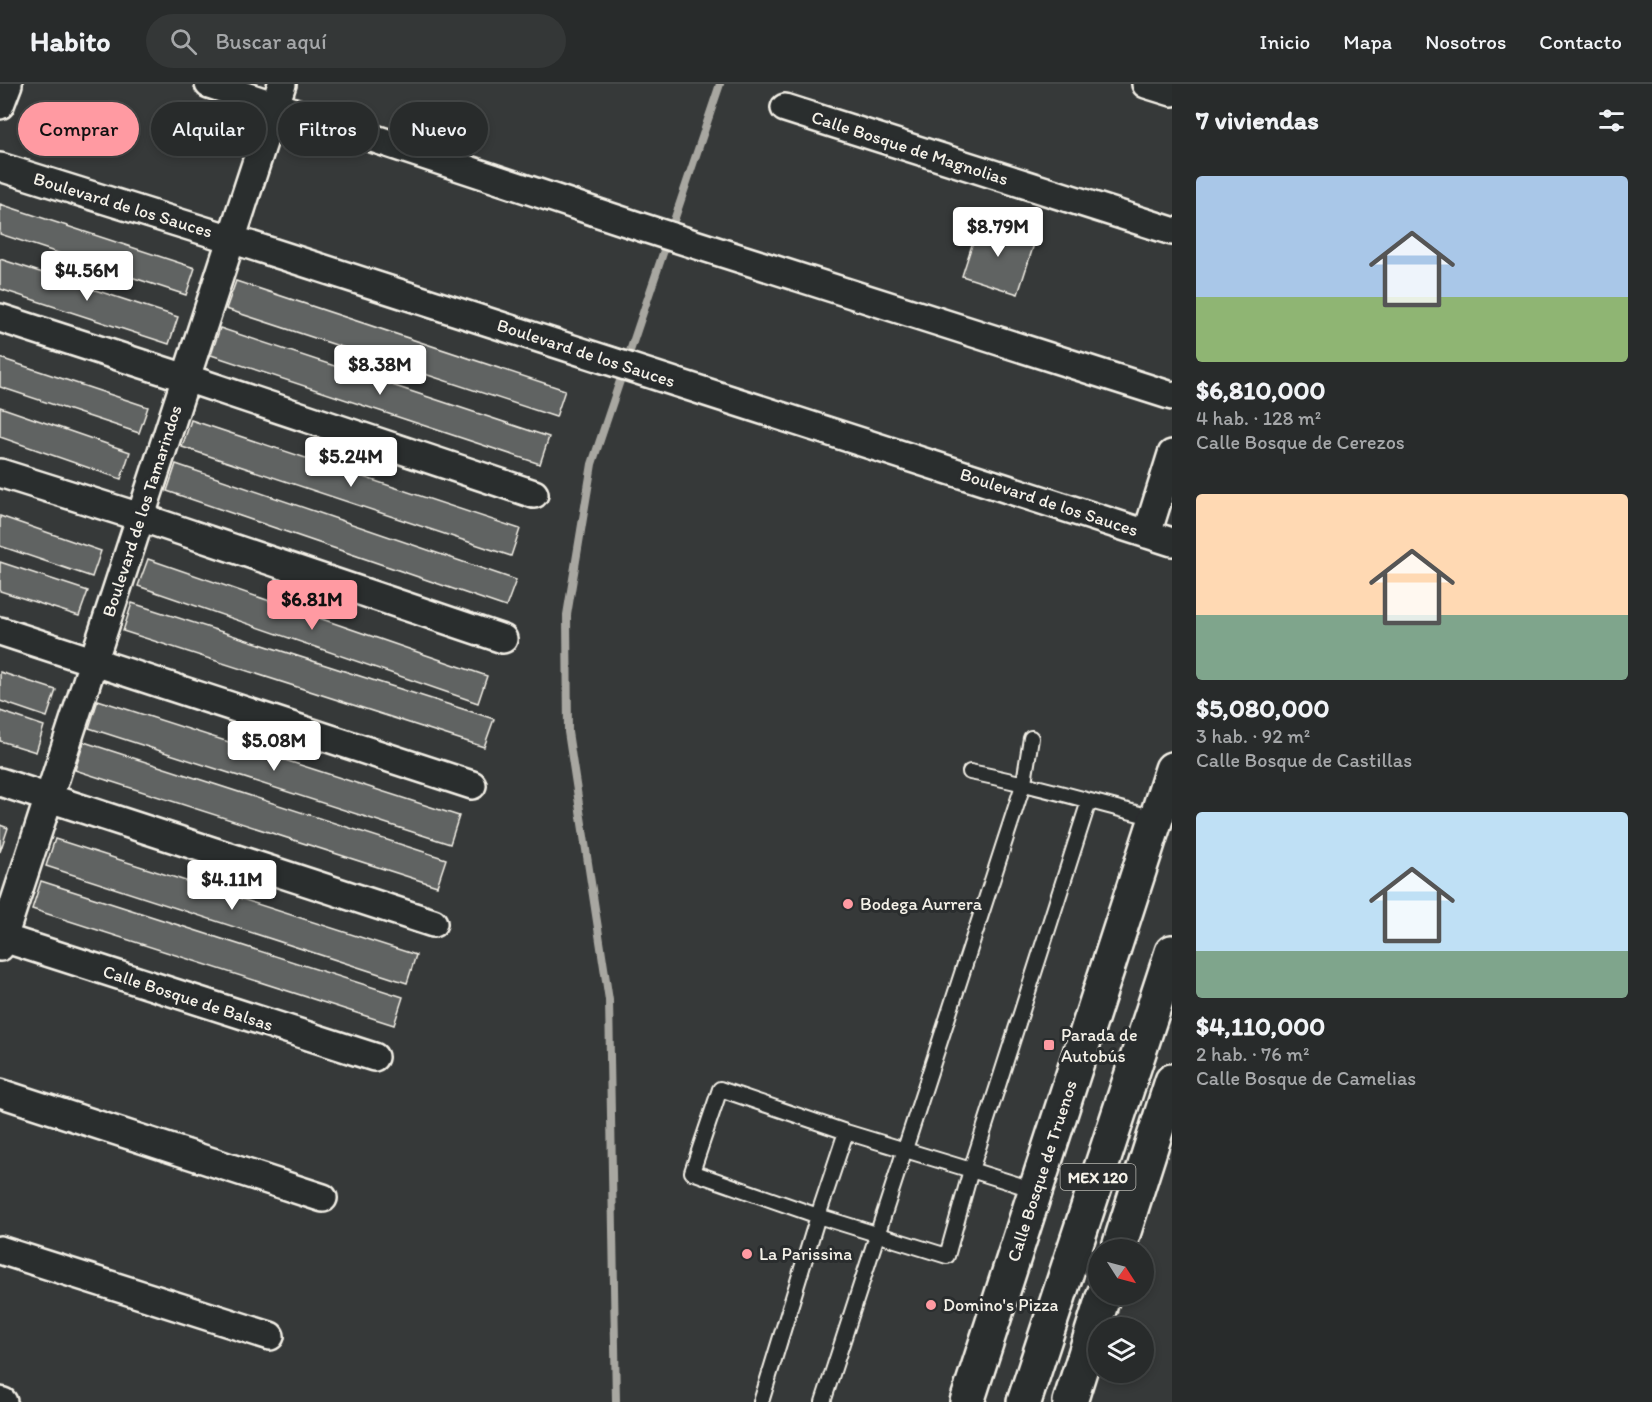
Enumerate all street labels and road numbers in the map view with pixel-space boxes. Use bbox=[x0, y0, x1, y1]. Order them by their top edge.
street label: Calle Bosque de Magnolias bbox=[809, 106, 1011, 190]
street label: Boulevard de los Sauces bbox=[31, 167, 215, 243]
street label: Boulevard de los Sauces bbox=[494, 314, 678, 392]
street label: Boulevard de los Tamarindos bbox=[97, 402, 187, 620]
street label: Boulevard de los Sauces bbox=[957, 463, 1141, 541]
street label: Calle Bosque de Balsas bbox=[100, 960, 276, 1036]
street label: Calle Bosque de Truenos bbox=[1002, 1077, 1082, 1265]
road number: MEX 120 bbox=[1060, 1164, 1136, 1190]

